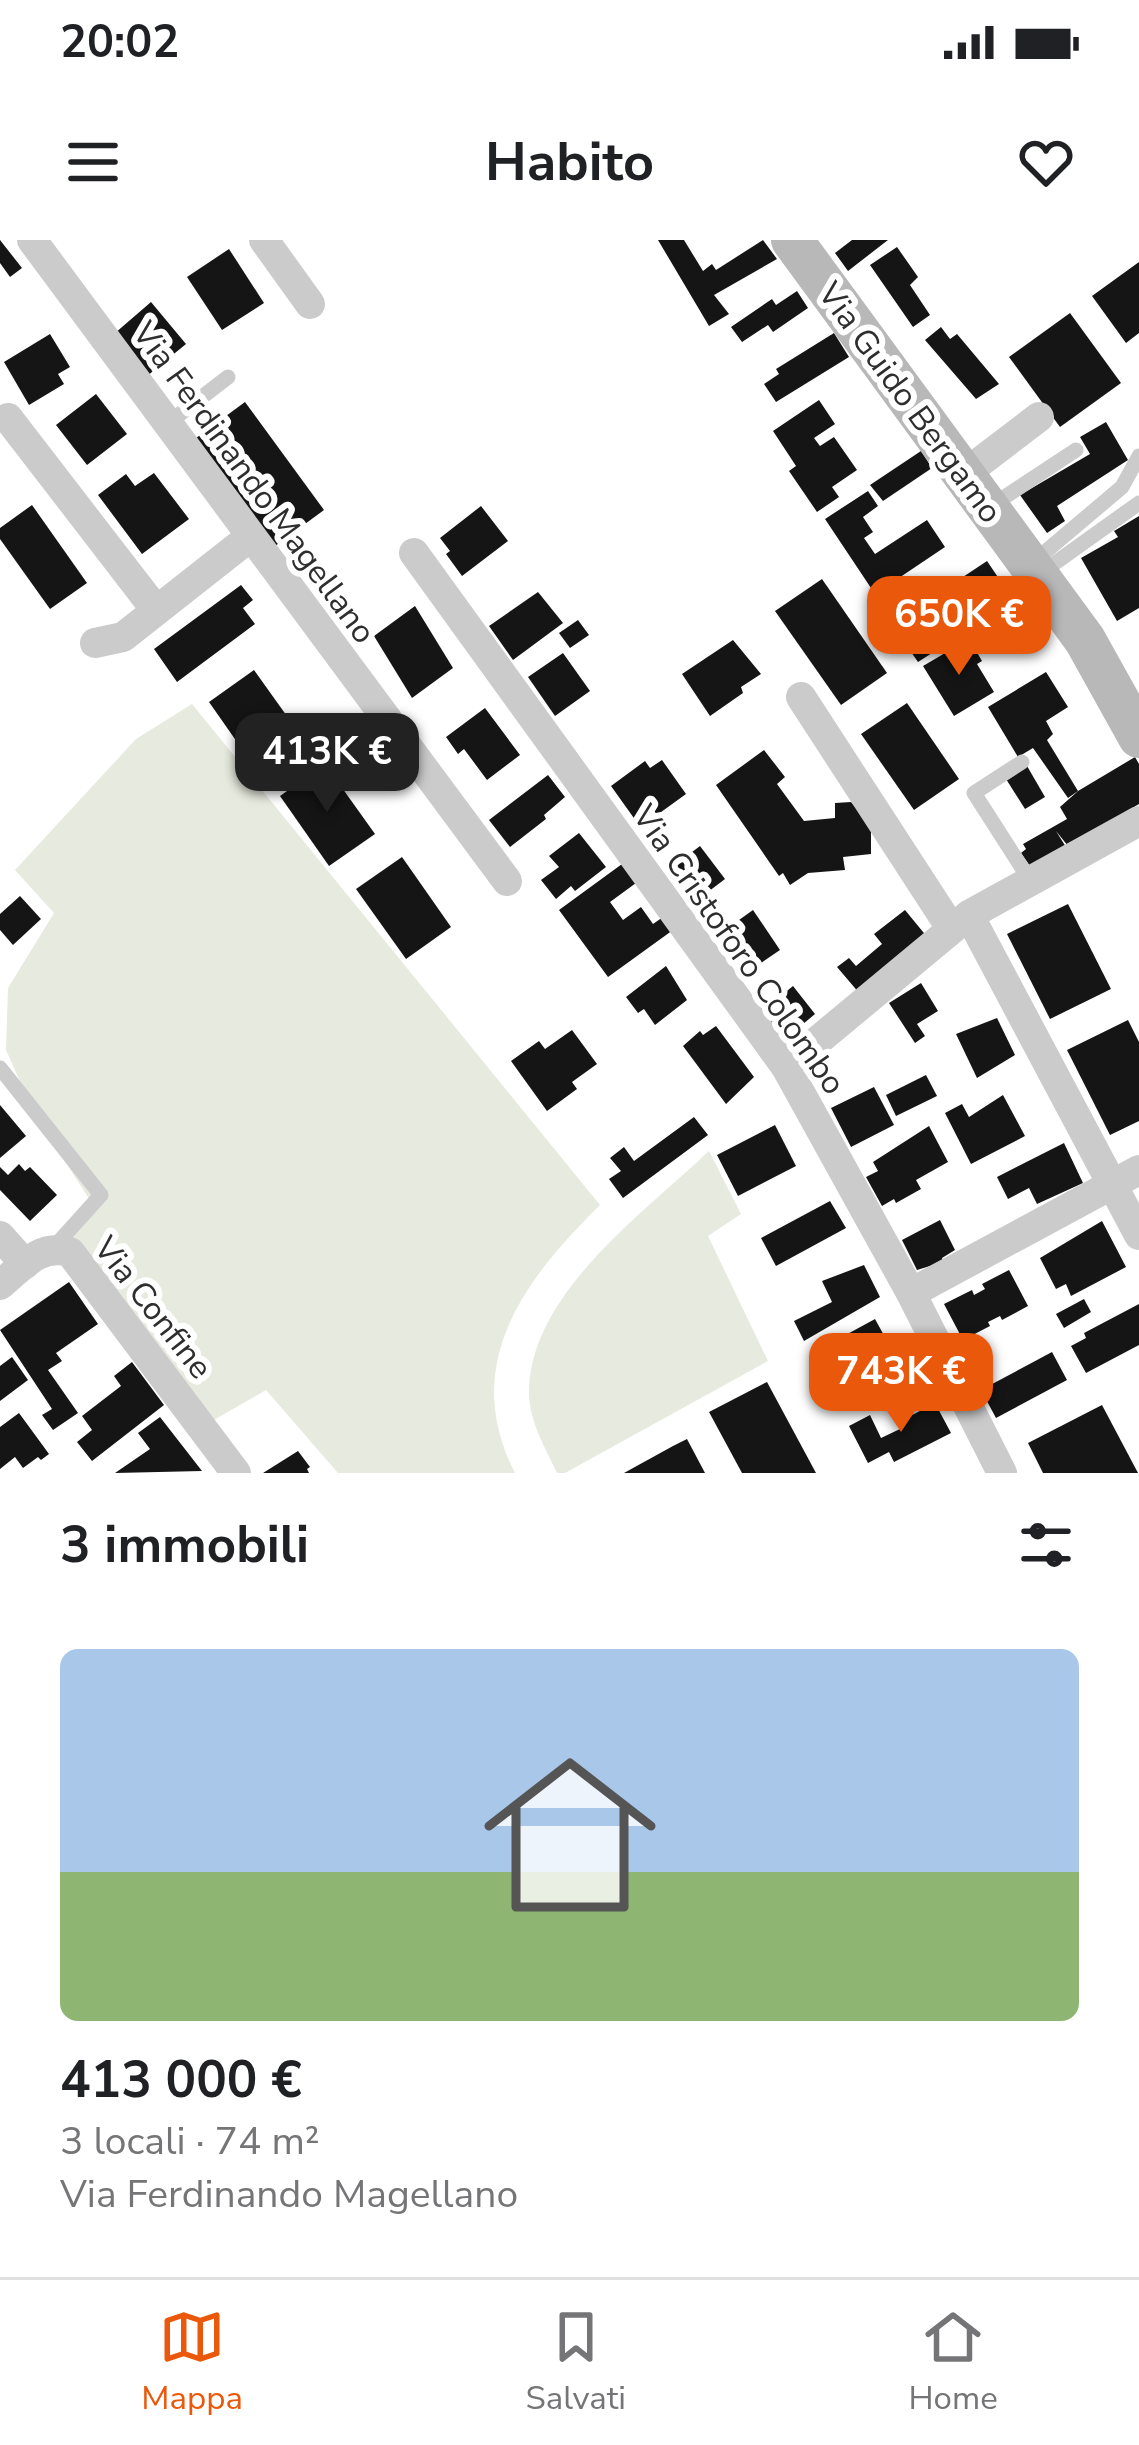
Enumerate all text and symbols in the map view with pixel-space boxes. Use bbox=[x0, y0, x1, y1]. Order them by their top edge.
text: 20:02 bbox=[60, 12, 179, 73]
text: Habito bbox=[485, 125, 654, 199]
icon: menu bbox=[60, 129, 126, 195]
icon: heart bbox=[1013, 129, 1079, 195]
street label: Via Guido Bergamo bbox=[807, 273, 1012, 532]
street label: Via Ferdinando Magellano bbox=[121, 312, 386, 653]
pin: 650K € bbox=[861, 576, 1057, 678]
text: 650K € bbox=[894, 588, 1024, 641]
pin: 413K € bbox=[229, 713, 425, 815]
text: 413K € bbox=[262, 725, 392, 778]
street label: Via Cristoforo Colombo bbox=[621, 795, 856, 1104]
street label: Via Confine bbox=[82, 1227, 223, 1388]
pin: 743K € bbox=[803, 1333, 999, 1435]
text: 743K € bbox=[836, 1345, 966, 1398]
text: 3 immobili bbox=[60, 1510, 309, 1580]
icon: filters bbox=[1013, 1512, 1079, 1578]
icon: home bbox=[462, 1727, 678, 1943]
text: 413 000 € bbox=[60, 2045, 302, 2115]
text: 3 locali · 74 m² bbox=[60, 2115, 320, 2168]
text: Via Ferdinando Magellano bbox=[60, 2168, 518, 2221]
tab: Mappa bbox=[141, 2304, 243, 2421]
tab: Salvati bbox=[525, 2304, 626, 2421]
tab: Home bbox=[908, 2304, 998, 2421]

